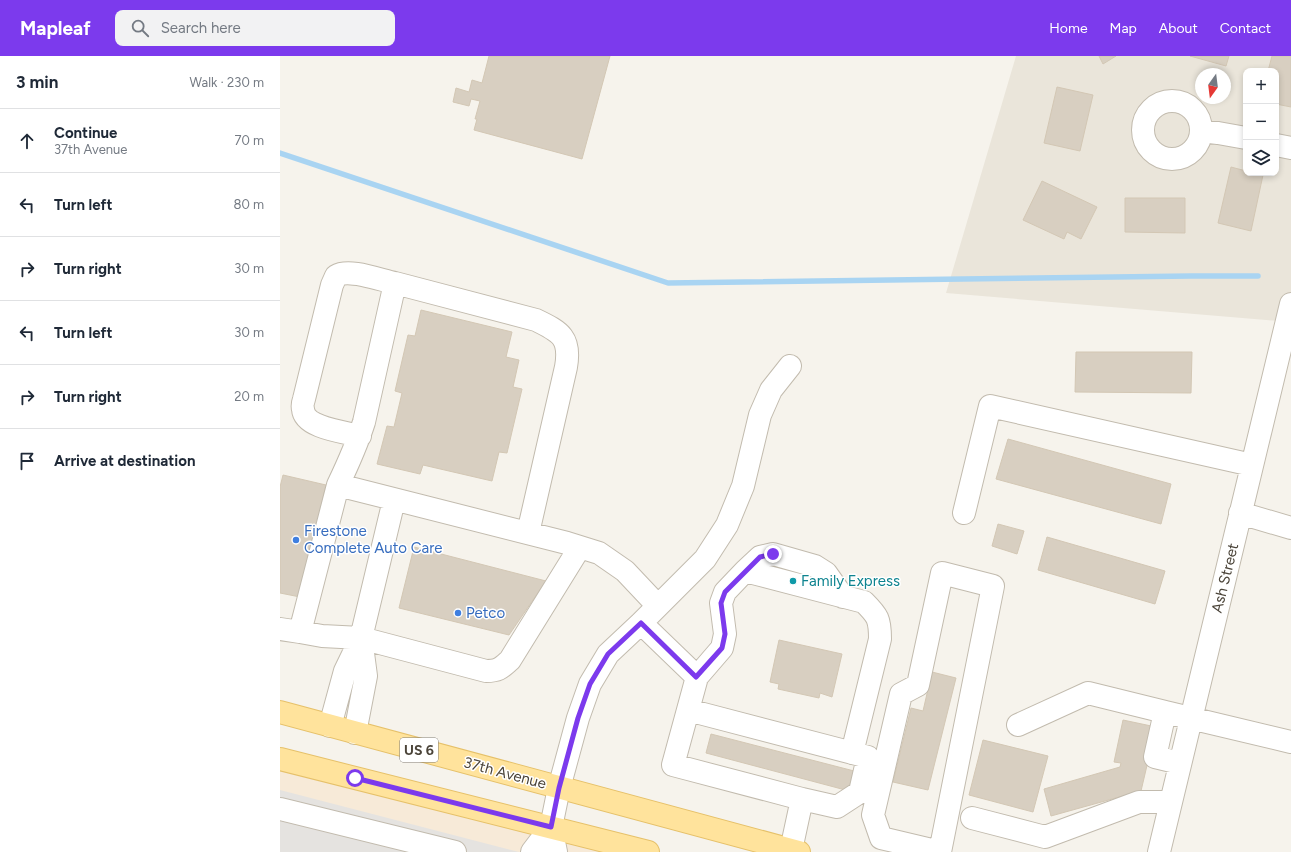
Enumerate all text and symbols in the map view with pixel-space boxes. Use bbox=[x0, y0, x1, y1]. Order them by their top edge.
search box bbox=[115, 10, 395, 46]
text: Mapleaf bbox=[20, 17, 91, 40]
icon: search bbox=[129, 17, 151, 39]
text: Search here bbox=[161, 19, 241, 37]
text: Home bbox=[1049, 20, 1088, 37]
text: Map bbox=[1110, 20, 1137, 37]
text: About bbox=[1159, 20, 1198, 37]
text: Contact bbox=[1220, 20, 1271, 37]
north arrow bbox=[1195, 68, 1231, 104]
map controls bbox=[1243, 68, 1279, 176]
button: + bbox=[1243, 68, 1279, 104]
text: 3 min bbox=[16, 72, 58, 92]
text: Walk · 230 m bbox=[190, 75, 264, 90]
button: − bbox=[1243, 104, 1279, 140]
text: Continue bbox=[54, 124, 117, 142]
icon: ahead bbox=[16, 130, 38, 152]
text: 70 m bbox=[234, 133, 264, 148]
button: layers bbox=[1243, 140, 1279, 176]
text: 37th Avenue bbox=[54, 142, 127, 157]
icon: left bbox=[16, 194, 38, 216]
text: Turn left bbox=[54, 196, 112, 214]
text: 80 m bbox=[233, 197, 264, 212]
icon: right bbox=[16, 258, 38, 280]
text: Turn right bbox=[54, 260, 122, 278]
text: 30 m bbox=[234, 261, 264, 276]
icon: left bbox=[16, 322, 38, 344]
text: Turn left bbox=[54, 324, 112, 342]
text: 30 m bbox=[234, 325, 264, 340]
icon: right bbox=[16, 386, 38, 408]
text: Turn right bbox=[54, 388, 122, 406]
text: 20 m bbox=[234, 389, 264, 404]
icon: arrive bbox=[16, 450, 38, 472]
text: Arrive at destination bbox=[54, 452, 195, 470]
place label: Firestone Complete Auto Care bbox=[304, 522, 442, 557]
marker: Firestone Complete Auto Care bbox=[291, 535, 301, 545]
street label: Ash Street bbox=[1208, 541, 1242, 615]
route end bbox=[764, 545, 782, 563]
place label: Family Express bbox=[801, 572, 900, 590]
marker: Family Express bbox=[788, 576, 798, 586]
place label: Petco bbox=[466, 604, 505, 622]
marker: Petco bbox=[453, 608, 463, 618]
road number: US 6 bbox=[400, 738, 438, 762]
street label: 37th Avenue bbox=[462, 753, 548, 793]
route start bbox=[346, 769, 364, 787]

